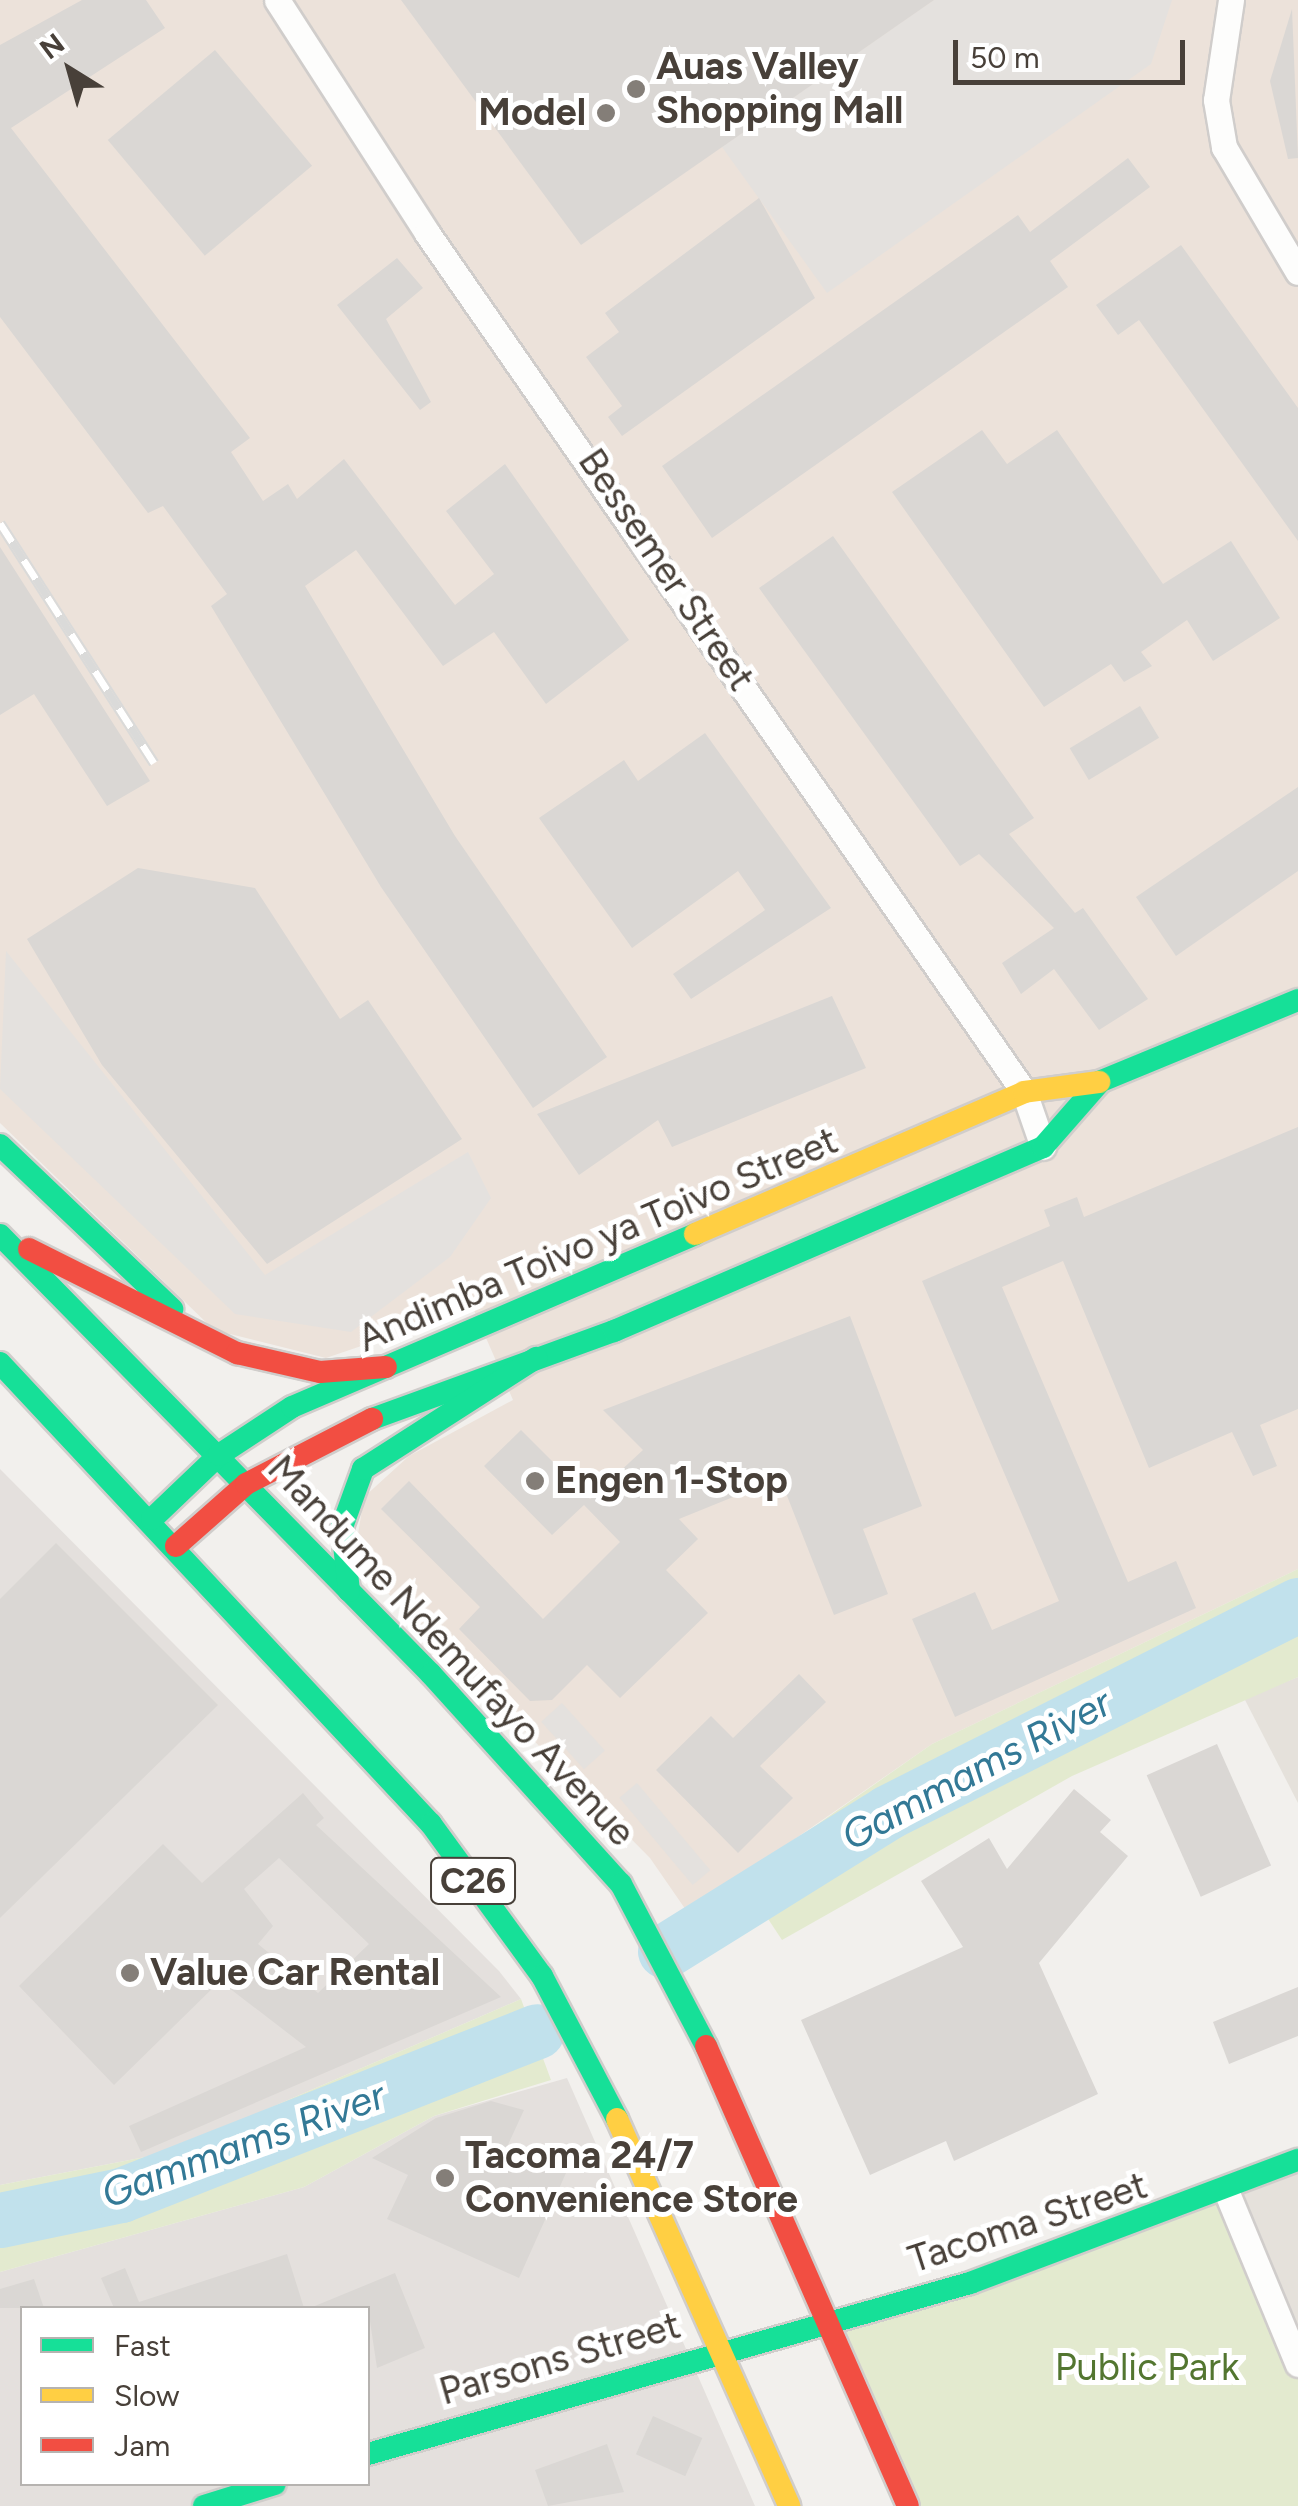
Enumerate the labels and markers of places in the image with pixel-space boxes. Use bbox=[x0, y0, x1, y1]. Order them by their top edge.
place label: Auas Valley Shopping Mall bbox=[656, 44, 903, 133]
marker: Auas Valley Shopping Mall bbox=[625, 78, 647, 100]
place label: Model bbox=[478, 90, 586, 136]
marker: Model bbox=[595, 102, 617, 124]
place label: Engen 1-Stop bbox=[555, 1458, 788, 1504]
marker: Engen 1-Stop bbox=[524, 1470, 546, 1492]
place label: Value Car Rental bbox=[150, 1950, 440, 1996]
marker: Value Car Rental bbox=[119, 1962, 141, 1984]
place label: Tacoma 24/7 Convenience Store bbox=[465, 2133, 798, 2222]
marker: Tacoma 24/7 Convenience Store bbox=[434, 2167, 456, 2189]

